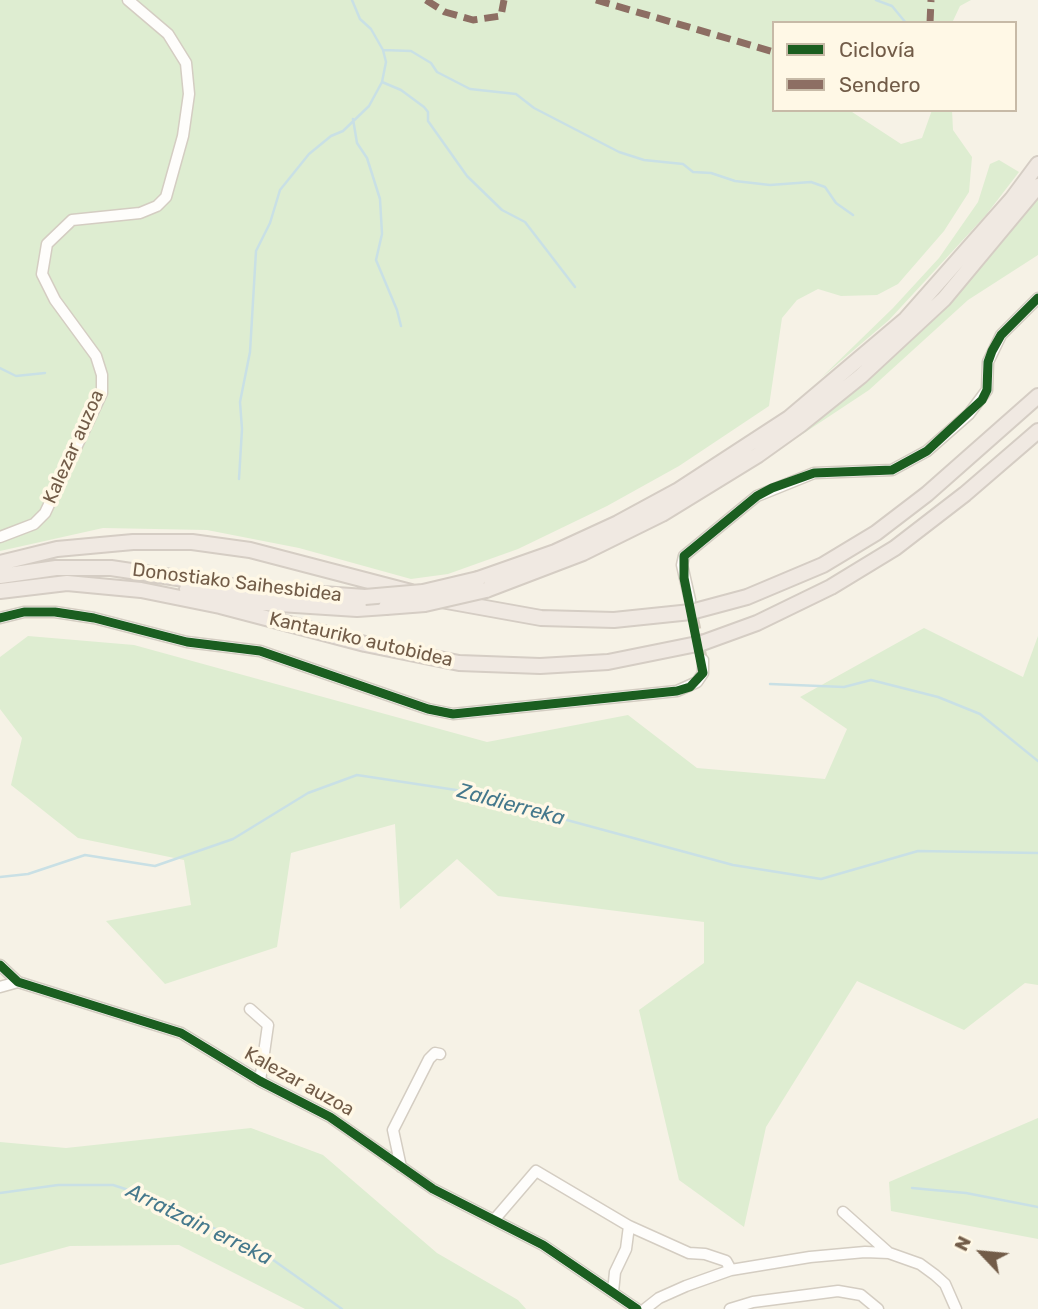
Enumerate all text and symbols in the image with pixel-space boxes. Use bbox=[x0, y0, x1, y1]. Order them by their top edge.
legend bbox=[772, 21, 1017, 112]
text: Ciclovía bbox=[839, 37, 915, 62]
text: Sendero bbox=[839, 72, 921, 97]
street label: Kalezar auzoa bbox=[39, 387, 109, 507]
street label: Donostiako Saihesbidea bbox=[131, 559, 343, 607]
street label: Kantauriko autobidea bbox=[267, 608, 455, 672]
water label: Zaldierreka bbox=[455, 779, 567, 831]
street label: Kalezar auzoa bbox=[240, 1042, 358, 1122]
water label: Arratzain erreka bbox=[122, 1179, 276, 1271]
north arrow bbox=[947, 1218, 1017, 1288]
text: N bbox=[949, 1232, 976, 1255]

